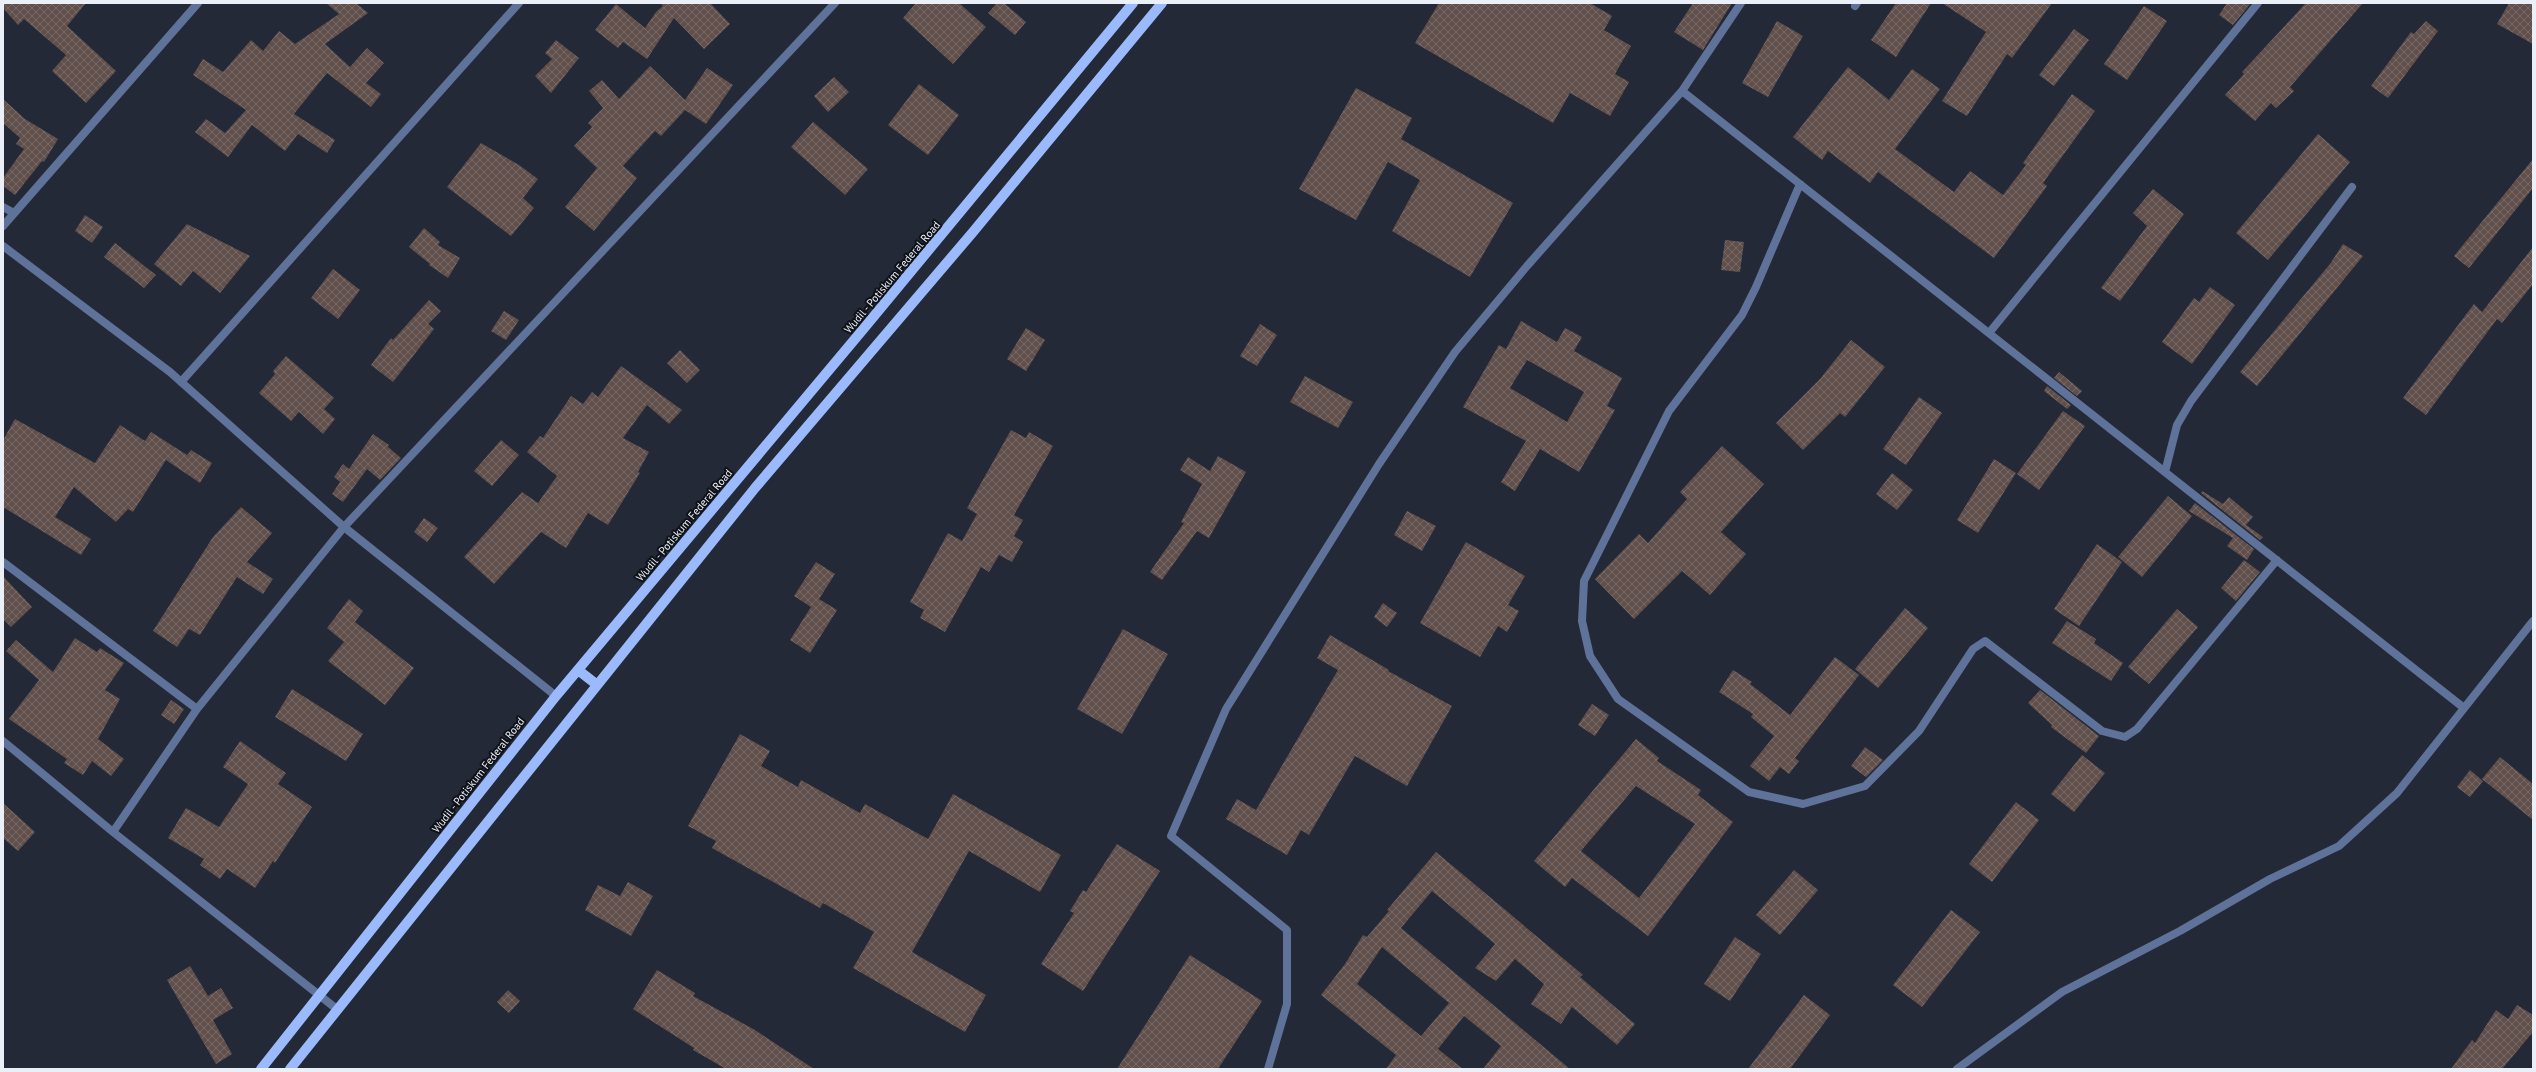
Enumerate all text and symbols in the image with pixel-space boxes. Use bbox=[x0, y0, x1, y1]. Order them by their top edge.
street label: Wudil - Potiskum Federal Road bbox=[841, 218, 943, 336]
street label: Wudil - Potiskum Federal Road bbox=[633, 466, 735, 584]
street label: Wudil - Potiskum Federal Road bbox=[429, 715, 527, 835]

